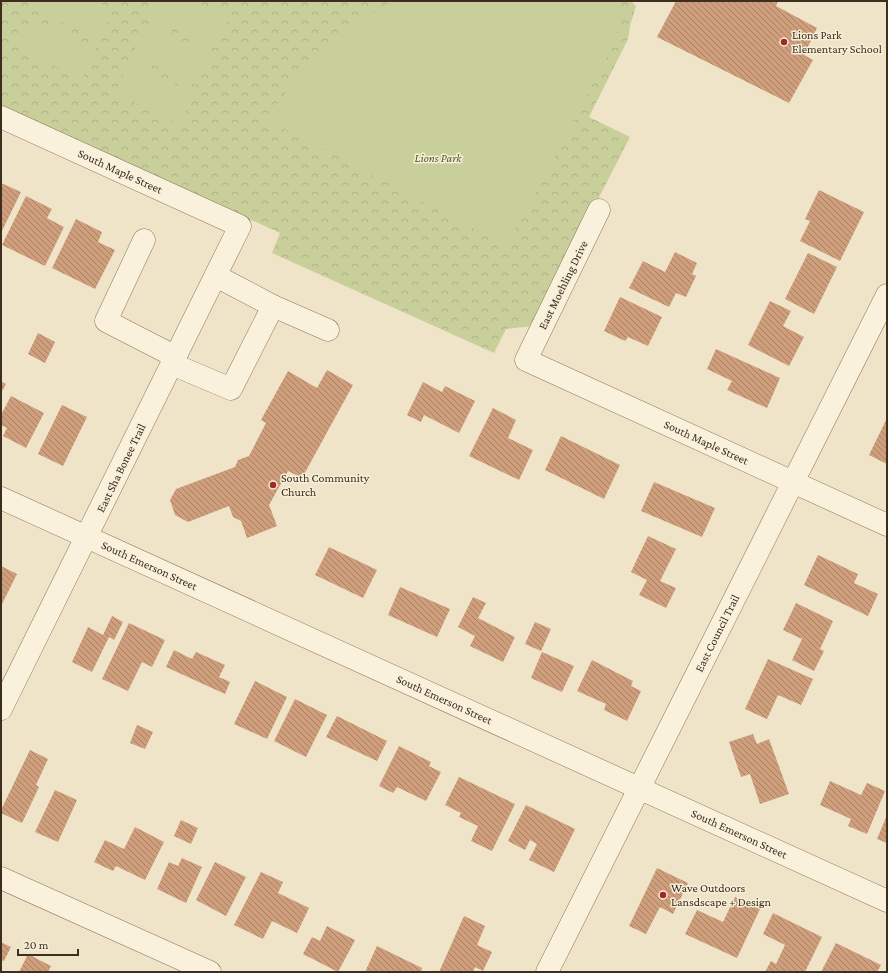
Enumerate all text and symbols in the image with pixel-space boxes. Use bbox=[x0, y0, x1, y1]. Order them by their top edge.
place label: Lions Park Elementary School bbox=[792, 28, 882, 56]
marker: Lions Park Elementary School bbox=[779, 37, 789, 47]
street label: South Maple Street bbox=[76, 146, 166, 197]
park label: Lions Park bbox=[414, 151, 462, 165]
street label: East Moehling Drive bbox=[535, 238, 591, 332]
street label: South Maple Street bbox=[662, 417, 752, 468]
street label: East Sha Bonee Trail bbox=[93, 421, 149, 515]
place label: South Community Church bbox=[281, 471, 370, 499]
marker: South Community Church bbox=[268, 480, 278, 490]
street label: South Emerson Street bbox=[99, 538, 200, 594]
street label: East Council Trail bbox=[692, 592, 742, 674]
street label: South Emerson Street bbox=[394, 672, 495, 728]
street label: South Emerson Street bbox=[689, 806, 790, 862]
place label: Wave Outdoors Lansdscape + Design bbox=[671, 881, 772, 909]
marker: Wave Outdoors Lansdscape + Design bbox=[658, 890, 668, 900]
scale bar bbox=[18, 931, 78, 957]
text: 20 m bbox=[24, 938, 49, 952]

